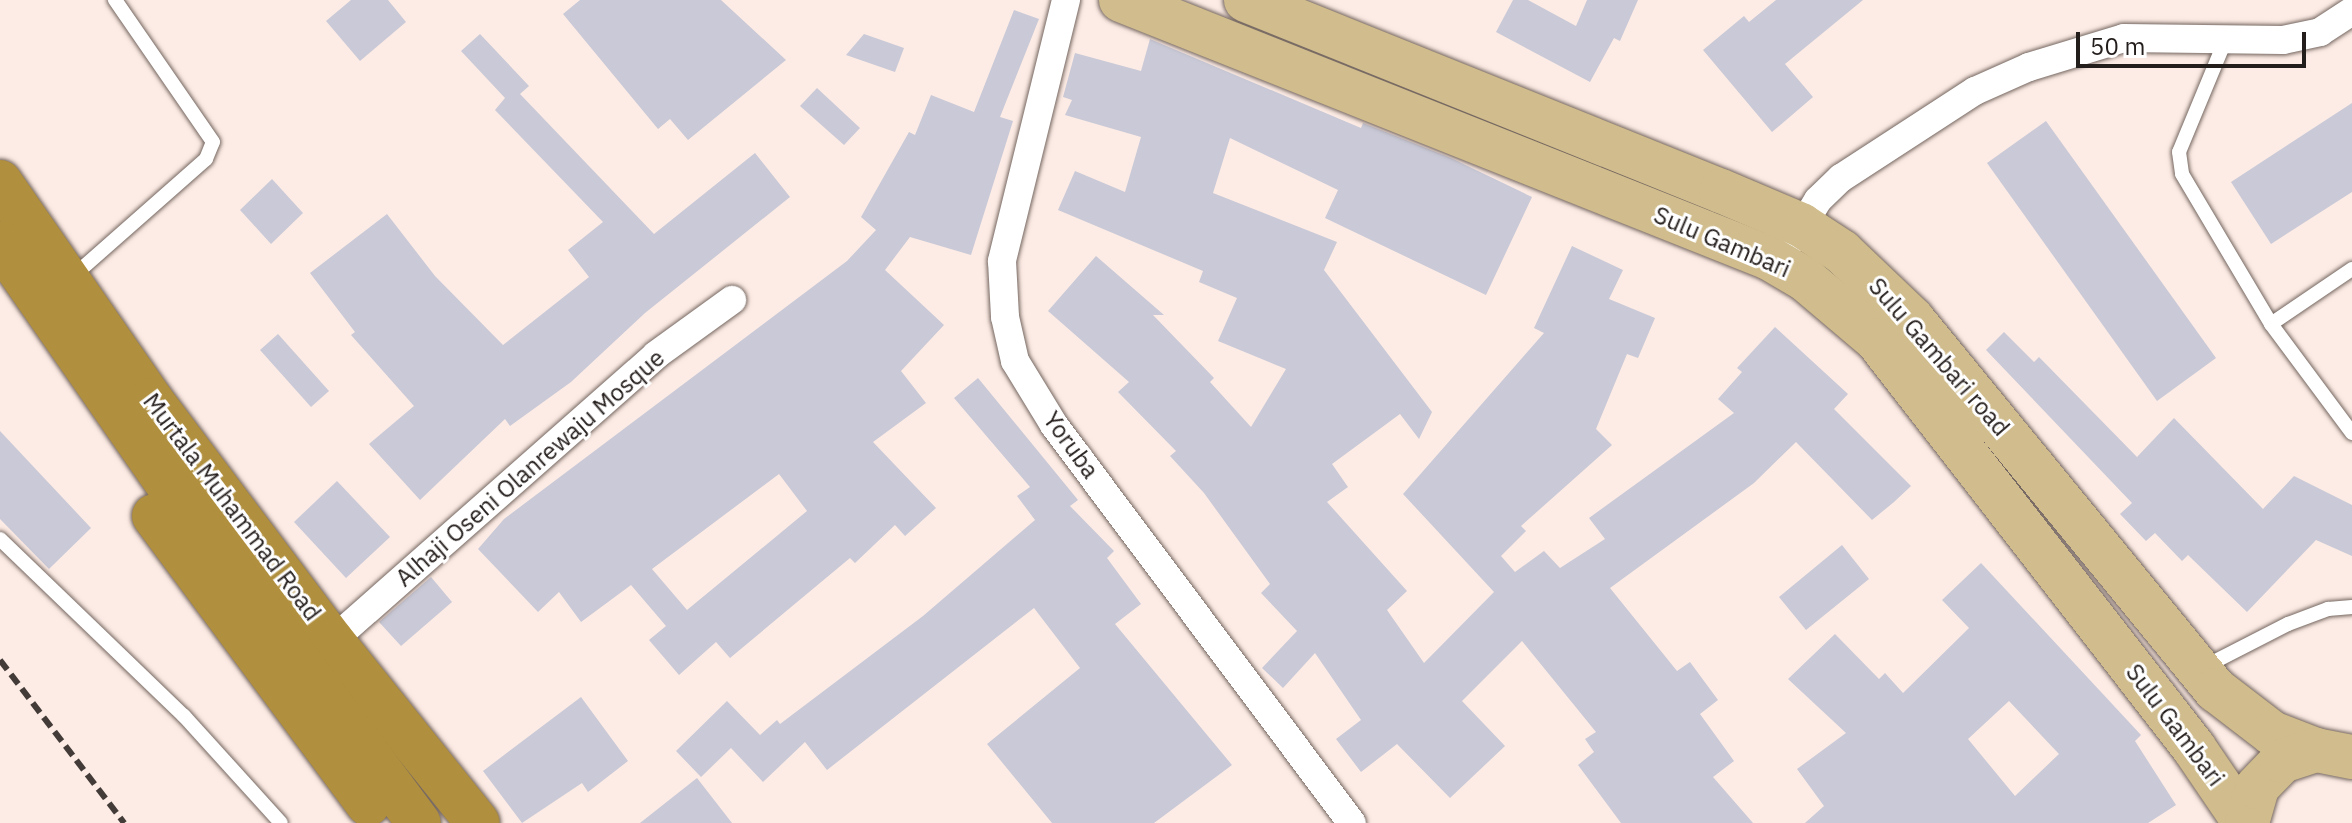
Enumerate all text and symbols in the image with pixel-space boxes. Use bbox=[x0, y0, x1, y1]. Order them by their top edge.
scale bar bbox=[2080, 16, 2310, 66]
text: 50 m bbox=[2090, 30, 2145, 62]
street label: Sulu Gambari bbox=[1649, 200, 1795, 284]
street label: Sulu Gambari road bbox=[1863, 272, 2015, 442]
street label: Alhaji Oseni Olanrewaju Mosque bbox=[390, 343, 670, 593]
street label: Murtala Muhammad Road bbox=[137, 388, 327, 626]
street label: Yoruba bbox=[1037, 406, 1105, 484]
street label: Sulu Gambari bbox=[2120, 658, 2230, 792]

